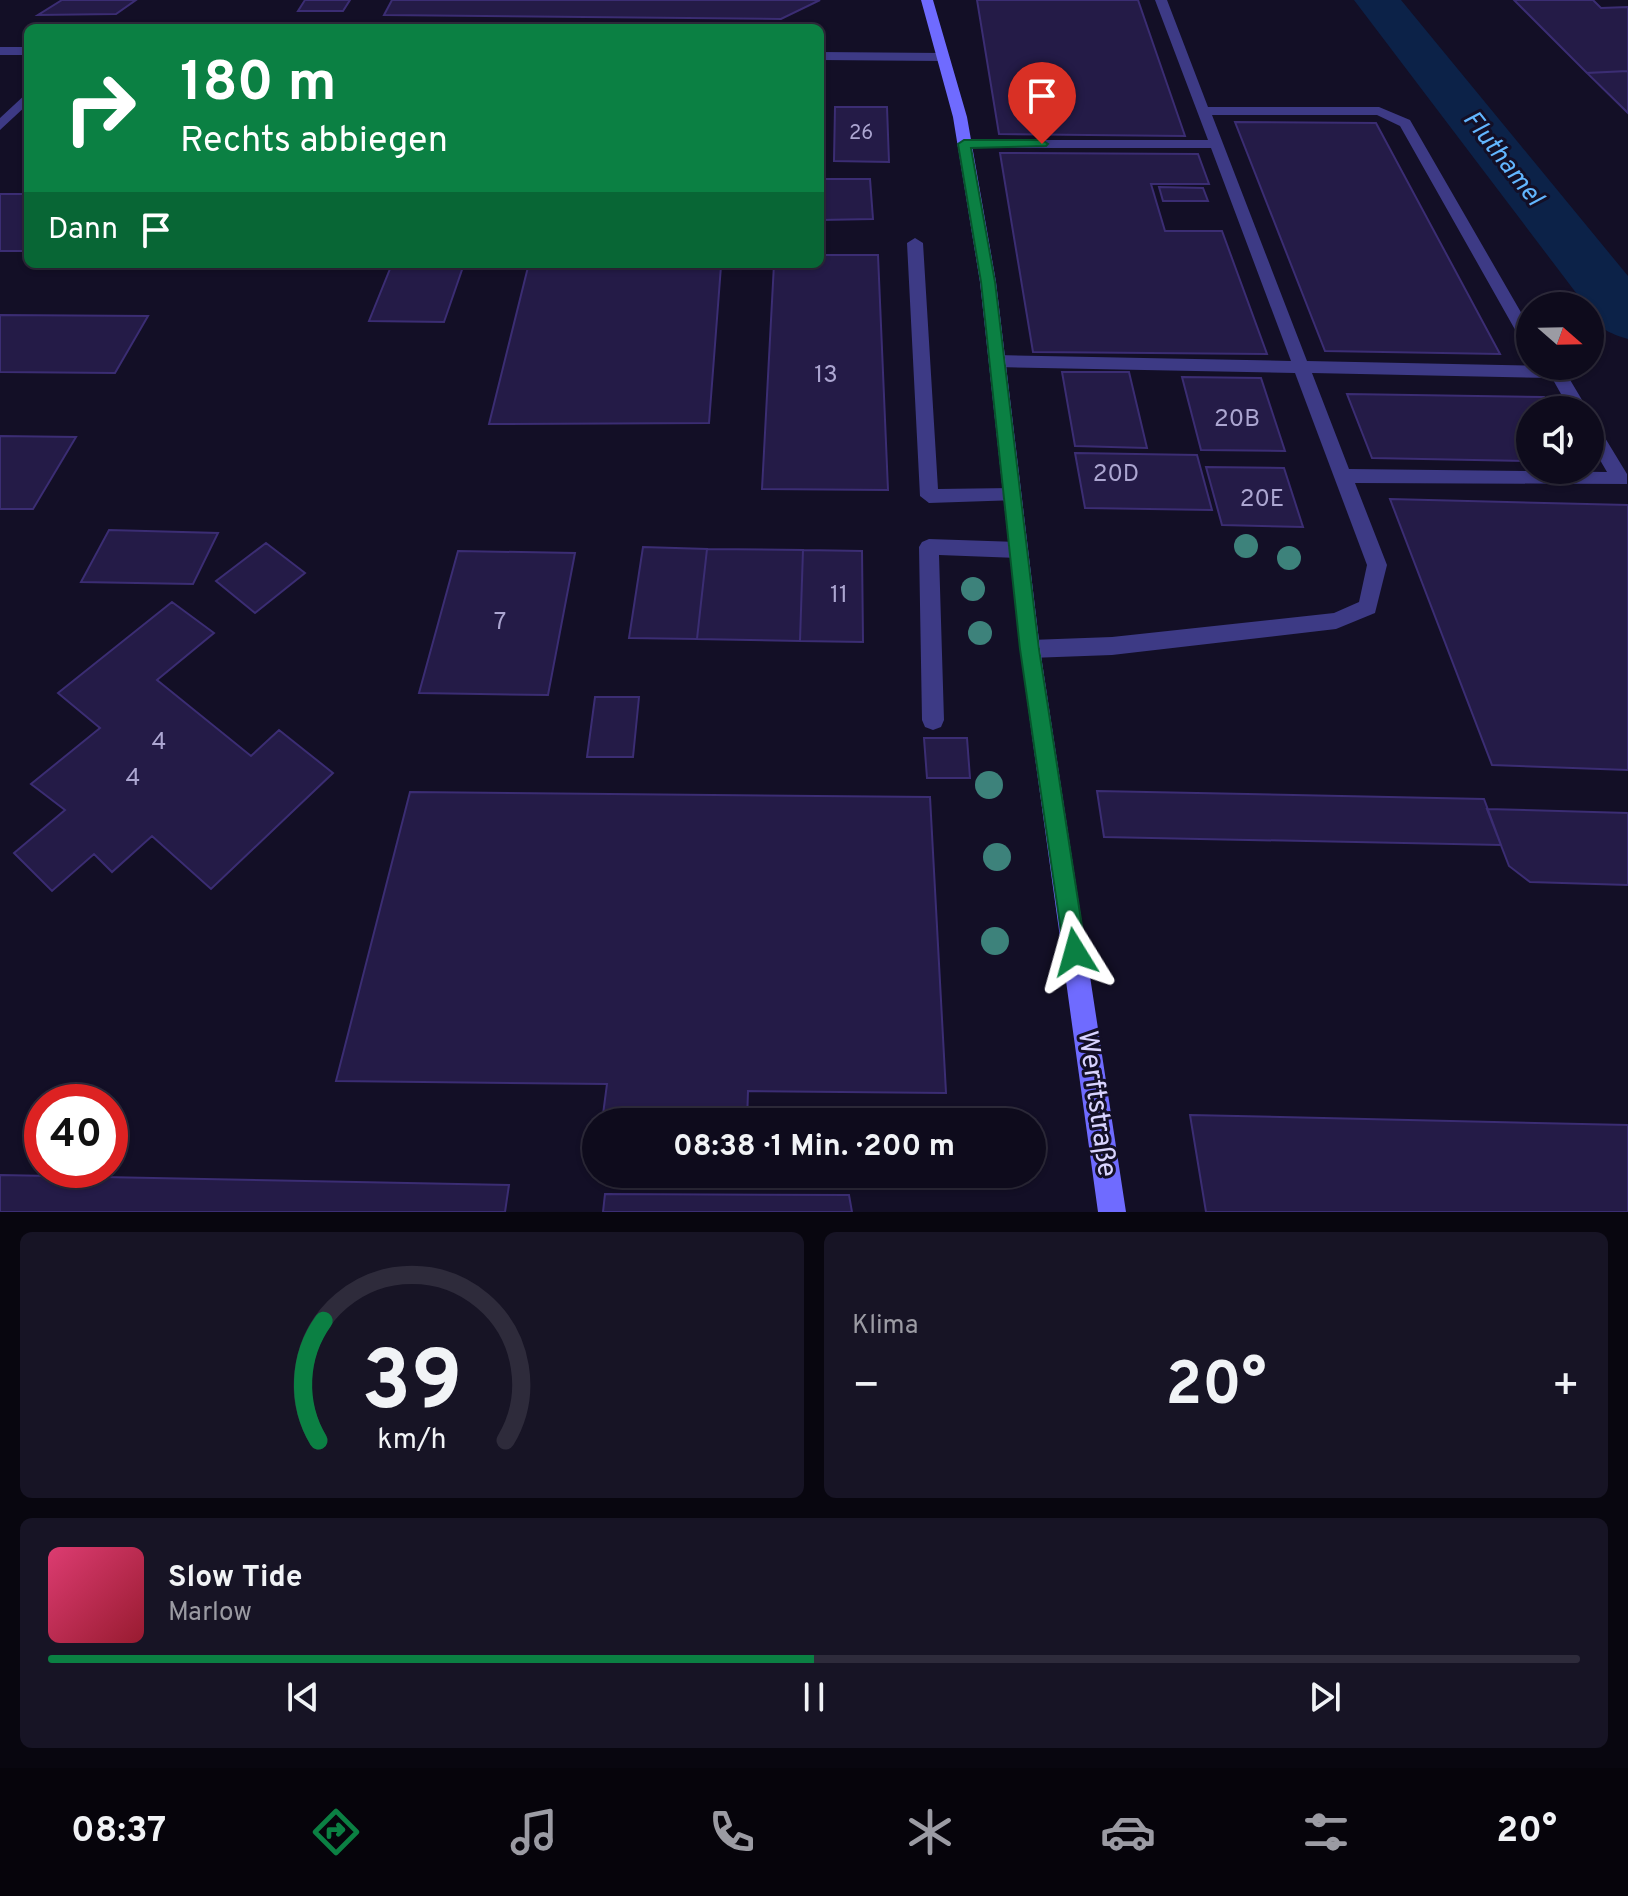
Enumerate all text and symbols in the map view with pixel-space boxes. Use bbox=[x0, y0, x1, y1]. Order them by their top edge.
text: 180 m bbox=[180, 50, 337, 120]
icon: right bbox=[48, 56, 152, 160]
pin bbox=[1008, 62, 1076, 144]
icon: arrive bbox=[1020, 74, 1064, 118]
water label: Fluthamel bbox=[1454, 104, 1550, 215]
text: Rechts abbiegen bbox=[180, 119, 448, 165]
house number: 26 bbox=[849, 121, 873, 147]
icon: arrive bbox=[134, 208, 178, 252]
text: Dann bbox=[48, 212, 118, 249]
north arrow bbox=[1516, 292, 1604, 380]
map controls bbox=[1516, 292, 1604, 484]
house number: 13 bbox=[814, 361, 838, 391]
button: sound bbox=[1516, 396, 1604, 484]
house number: 20B bbox=[1214, 405, 1260, 435]
house number: 20D bbox=[1093, 460, 1139, 490]
house number: 20E bbox=[1240, 485, 1284, 515]
house number: 11 bbox=[830, 581, 848, 611]
house number: 7 bbox=[494, 608, 506, 638]
house number: 4 bbox=[152, 728, 166, 758]
house number: 4 bbox=[126, 764, 140, 794]
position arrow bbox=[1033, 910, 1117, 994]
street label: Werftstraße bbox=[1068, 1029, 1124, 1179]
speed limit sign: 40 bbox=[24, 1084, 128, 1188]
text: 08:38 · 1 Min. · 200 m bbox=[673, 1129, 955, 1166]
text: Klima bbox=[852, 1310, 918, 1343]
text: 39 bbox=[362, 1334, 462, 1439]
text: 20° bbox=[1165, 1350, 1267, 1426]
text: − bbox=[852, 1360, 880, 1416]
text: + bbox=[1552, 1360, 1580, 1416]
text: km/h bbox=[377, 1423, 447, 1459]
text: Slow Tide bbox=[168, 1560, 302, 1597]
text: Marlow bbox=[168, 1597, 252, 1630]
icon: previous bbox=[281, 1675, 325, 1719]
icon: pause bbox=[792, 1675, 836, 1719]
icon: next bbox=[1303, 1675, 1347, 1719]
icon: directions bbox=[308, 1804, 364, 1860]
icon: music bbox=[506, 1804, 562, 1860]
icon: phone bbox=[704, 1804, 760, 1860]
icon: climate bbox=[902, 1804, 958, 1860]
icon: car bbox=[1100, 1804, 1156, 1860]
icon: filters bbox=[1298, 1804, 1354, 1860]
text: 08:37 bbox=[71, 1809, 166, 1855]
text: 20° bbox=[1496, 1809, 1557, 1855]

